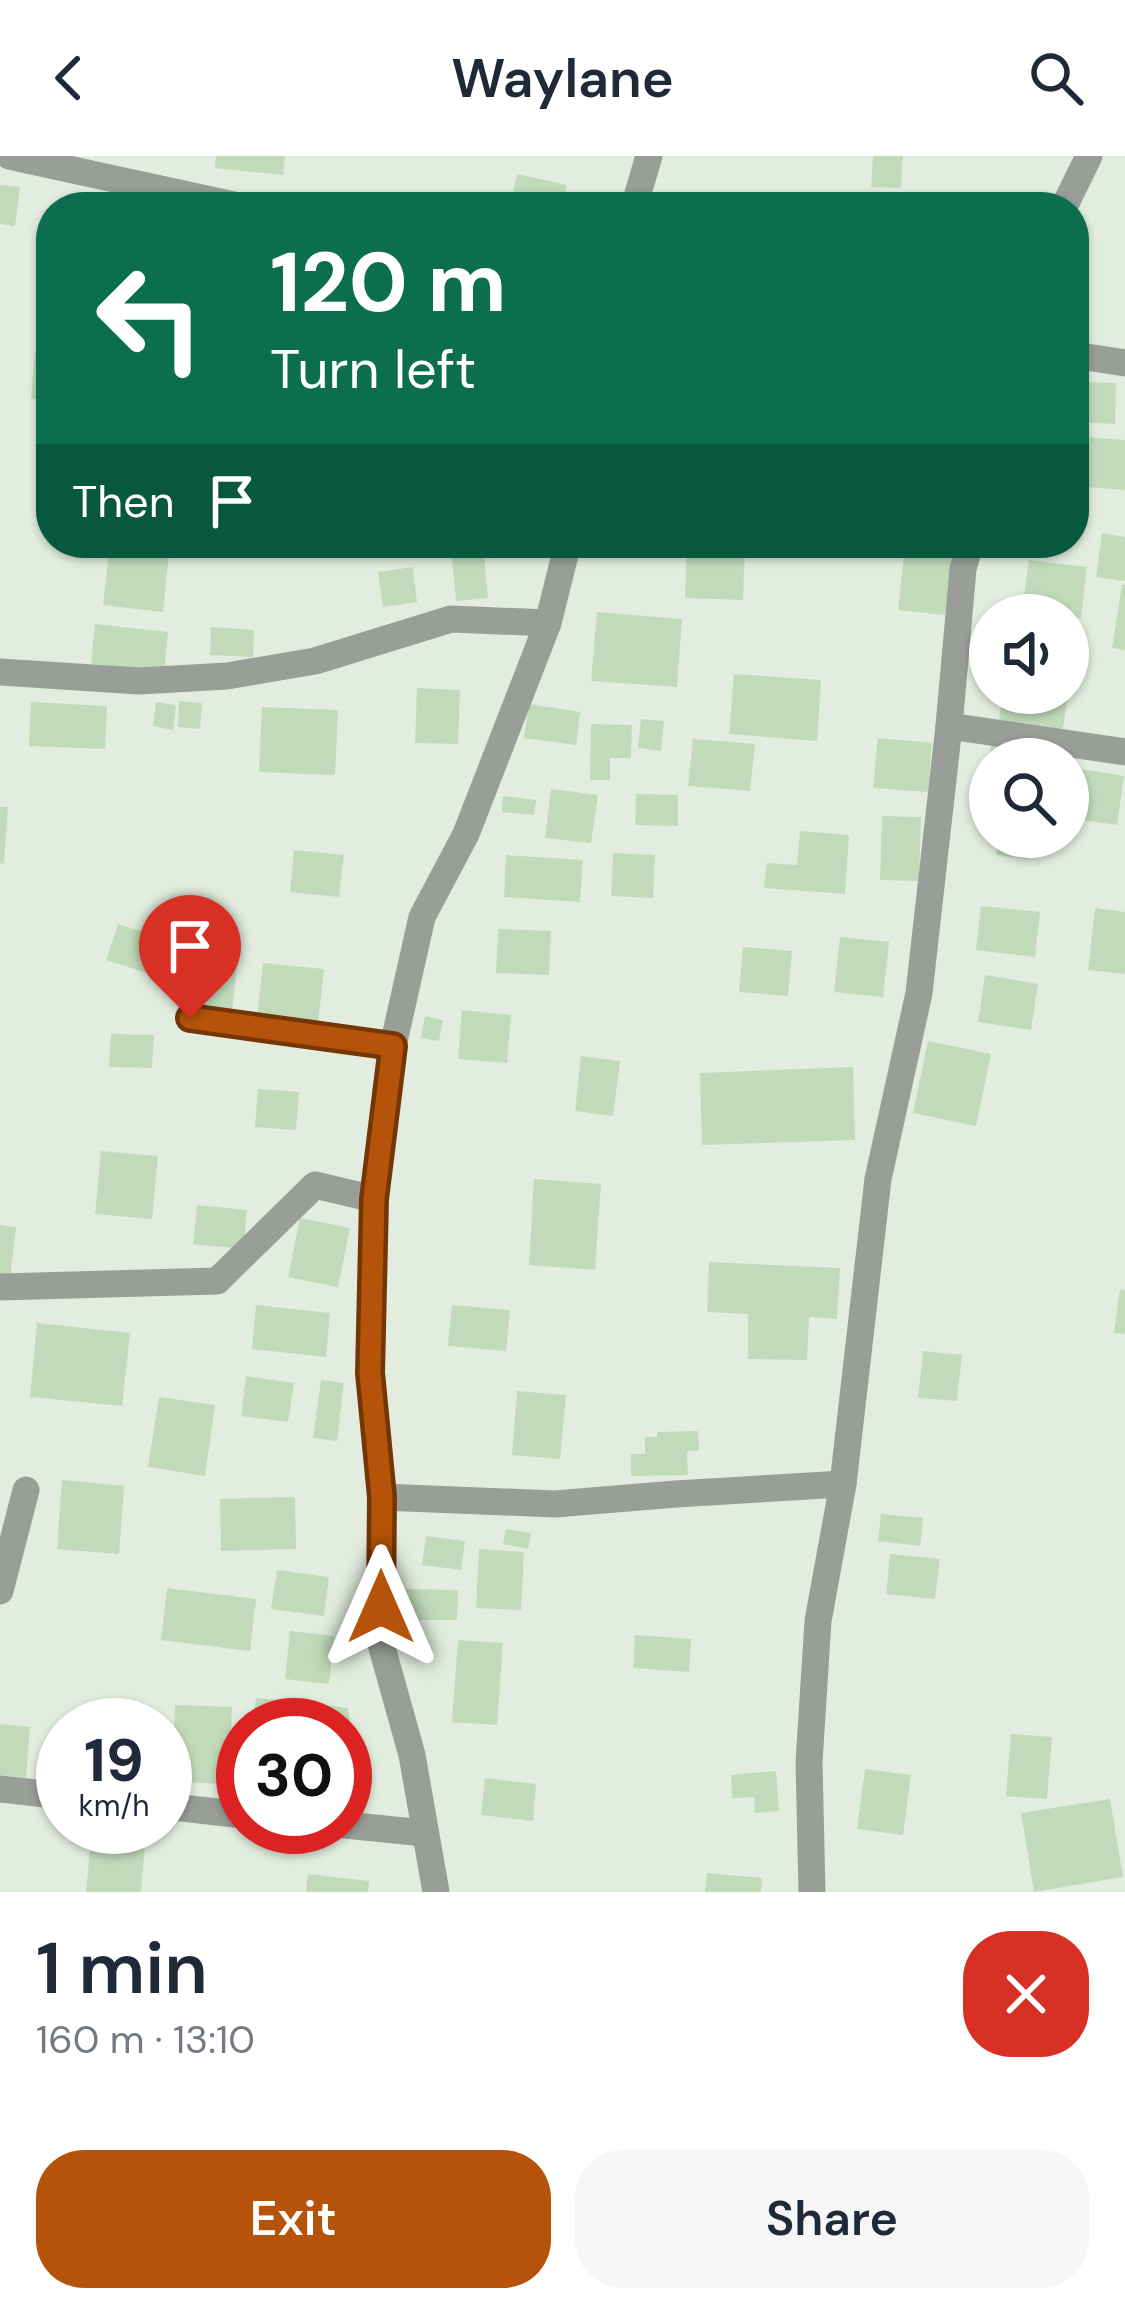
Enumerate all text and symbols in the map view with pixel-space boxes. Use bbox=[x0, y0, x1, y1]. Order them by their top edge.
text: Waylane bbox=[451, 43, 674, 114]
icon: back bbox=[36, 45, 102, 111]
icon: search bbox=[1023, 45, 1089, 111]
text: 120 m bbox=[270, 228, 507, 337]
icon: left bbox=[72, 240, 228, 396]
text: Turn left bbox=[270, 334, 476, 405]
icon: arrive bbox=[199, 468, 265, 534]
text: Then bbox=[72, 472, 175, 531]
map controls bbox=[969, 594, 1089, 858]
button: sound bbox=[969, 594, 1089, 714]
button: search bbox=[969, 738, 1089, 858]
pin bbox=[139, 895, 241, 1018]
icon: arrive bbox=[157, 913, 223, 979]
position arrow bbox=[318, 1544, 444, 1670]
speed limit sign: 30 bbox=[216, 1698, 372, 1854]
text: 19 bbox=[84, 1721, 144, 1800]
text: km/h bbox=[79, 1786, 149, 1825]
text: 1 min bbox=[36, 1922, 208, 2015]
button: close bbox=[963, 1931, 1089, 2057]
text: 160 m · 13:10 bbox=[36, 2014, 255, 2065]
button: Exit bbox=[36, 2150, 551, 2288]
button: Share bbox=[575, 2150, 1089, 2288]

